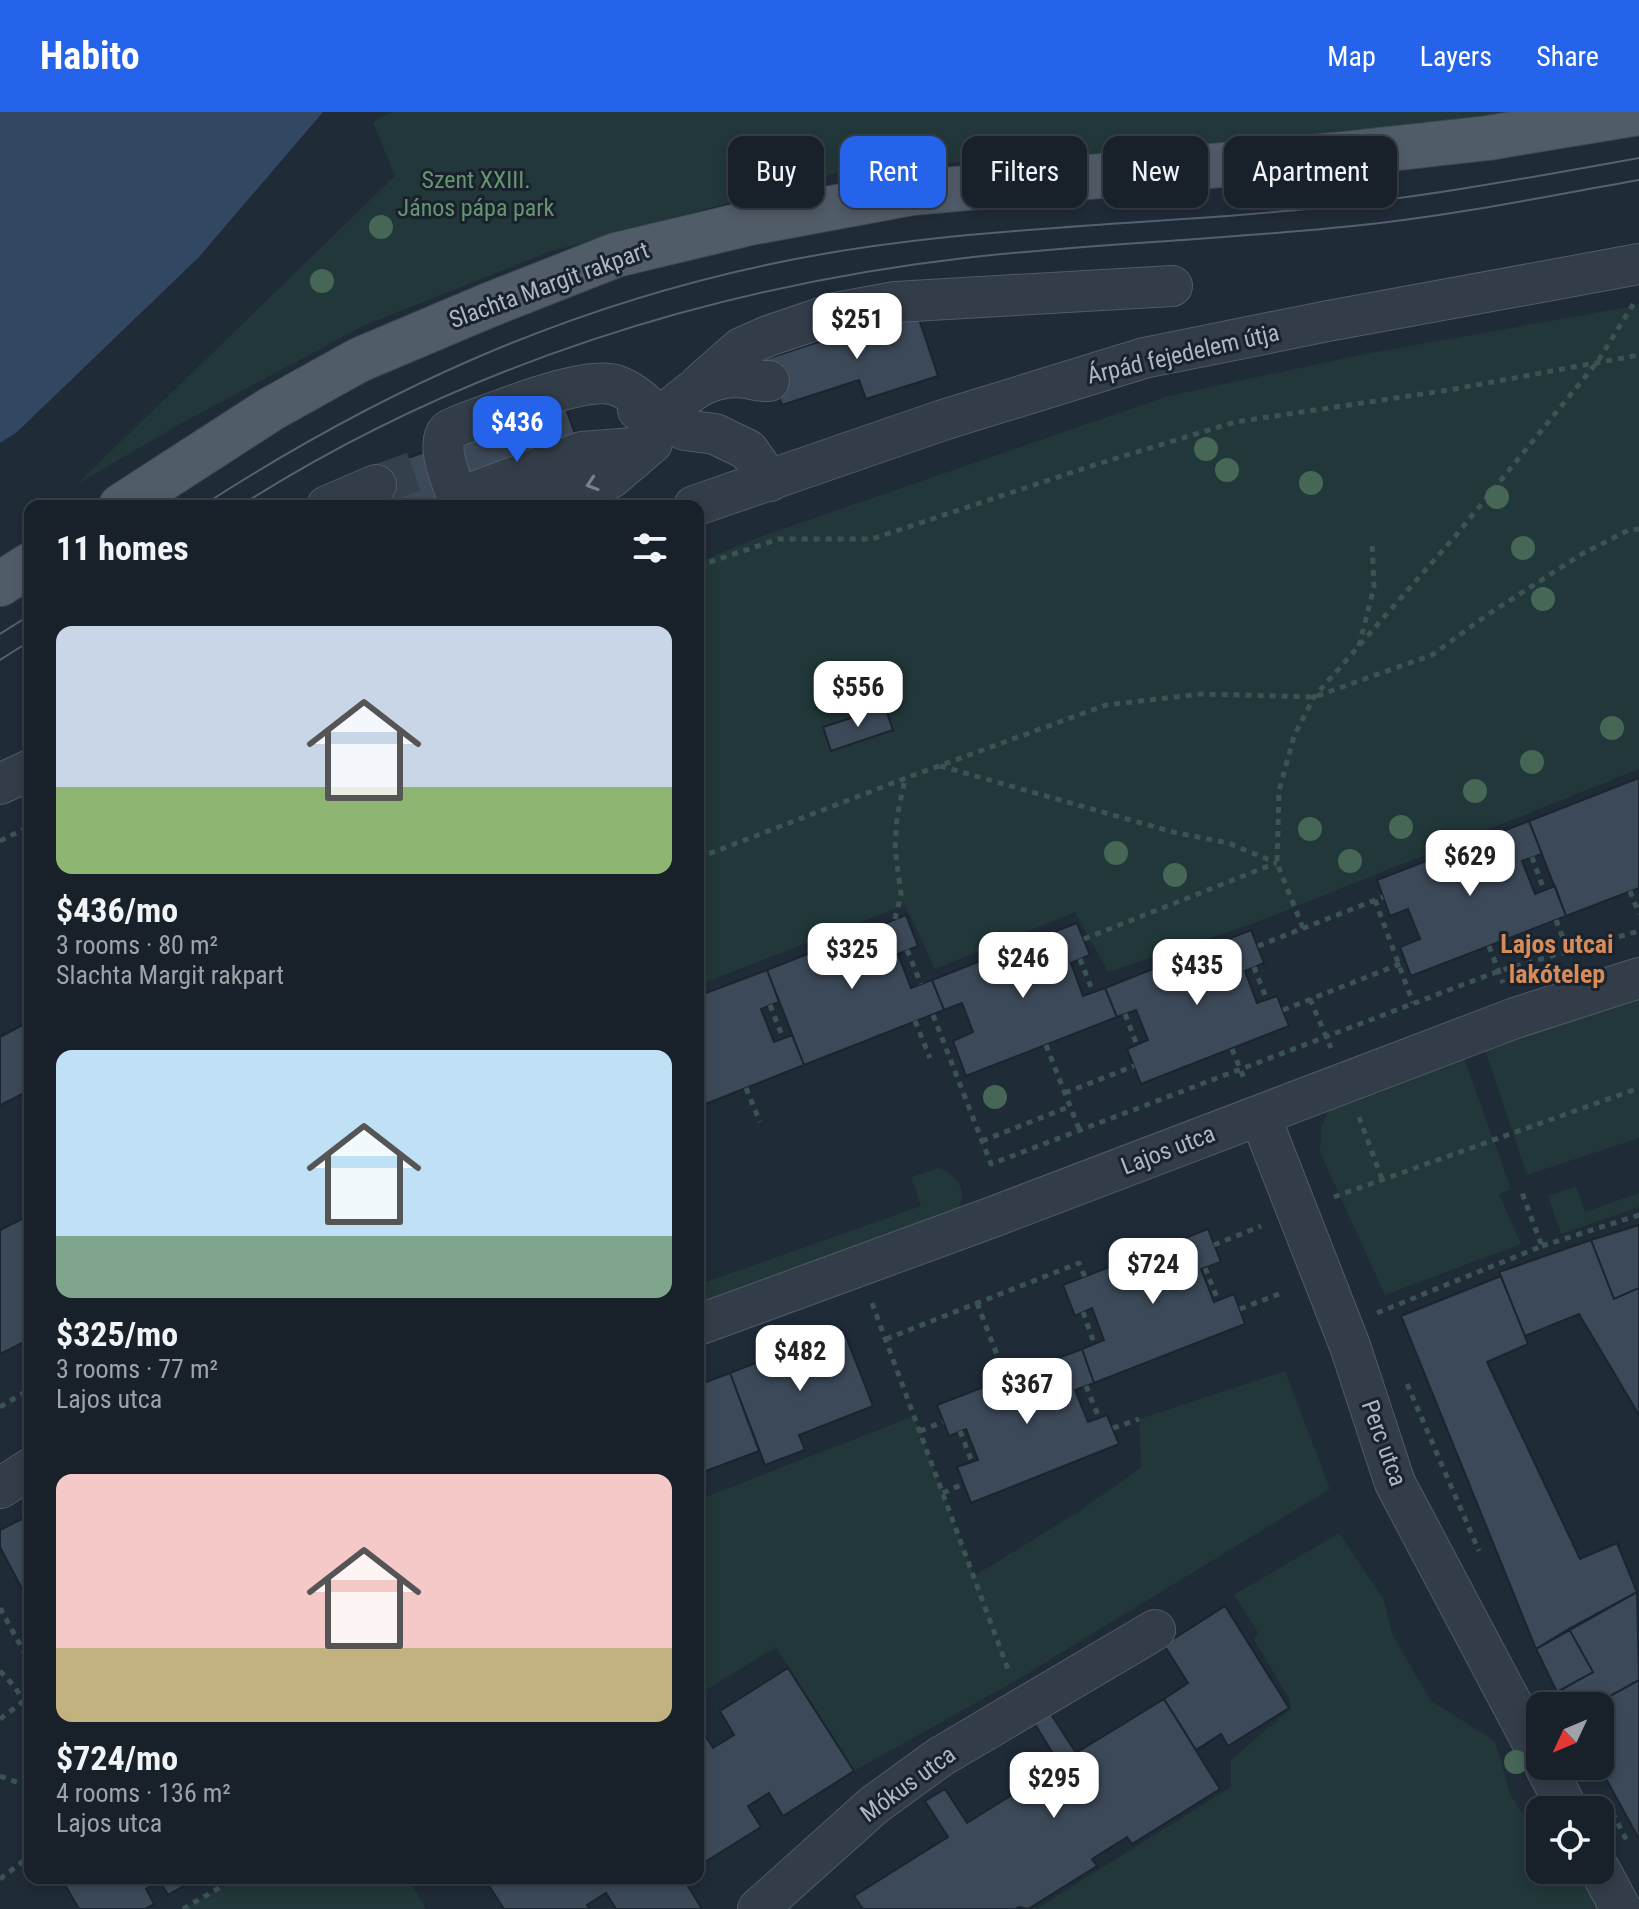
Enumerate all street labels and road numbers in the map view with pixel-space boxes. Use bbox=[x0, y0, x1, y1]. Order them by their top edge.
street label: Slachta Margit rakpart bbox=[445, 236, 653, 334]
street label: Árpád fejedelem útja bbox=[1084, 318, 1282, 390]
street label: Lajos utca bbox=[1117, 1119, 1219, 1181]
street label: Perc utca bbox=[1356, 1396, 1412, 1490]
street label: Mókus utca bbox=[855, 1740, 961, 1828]

